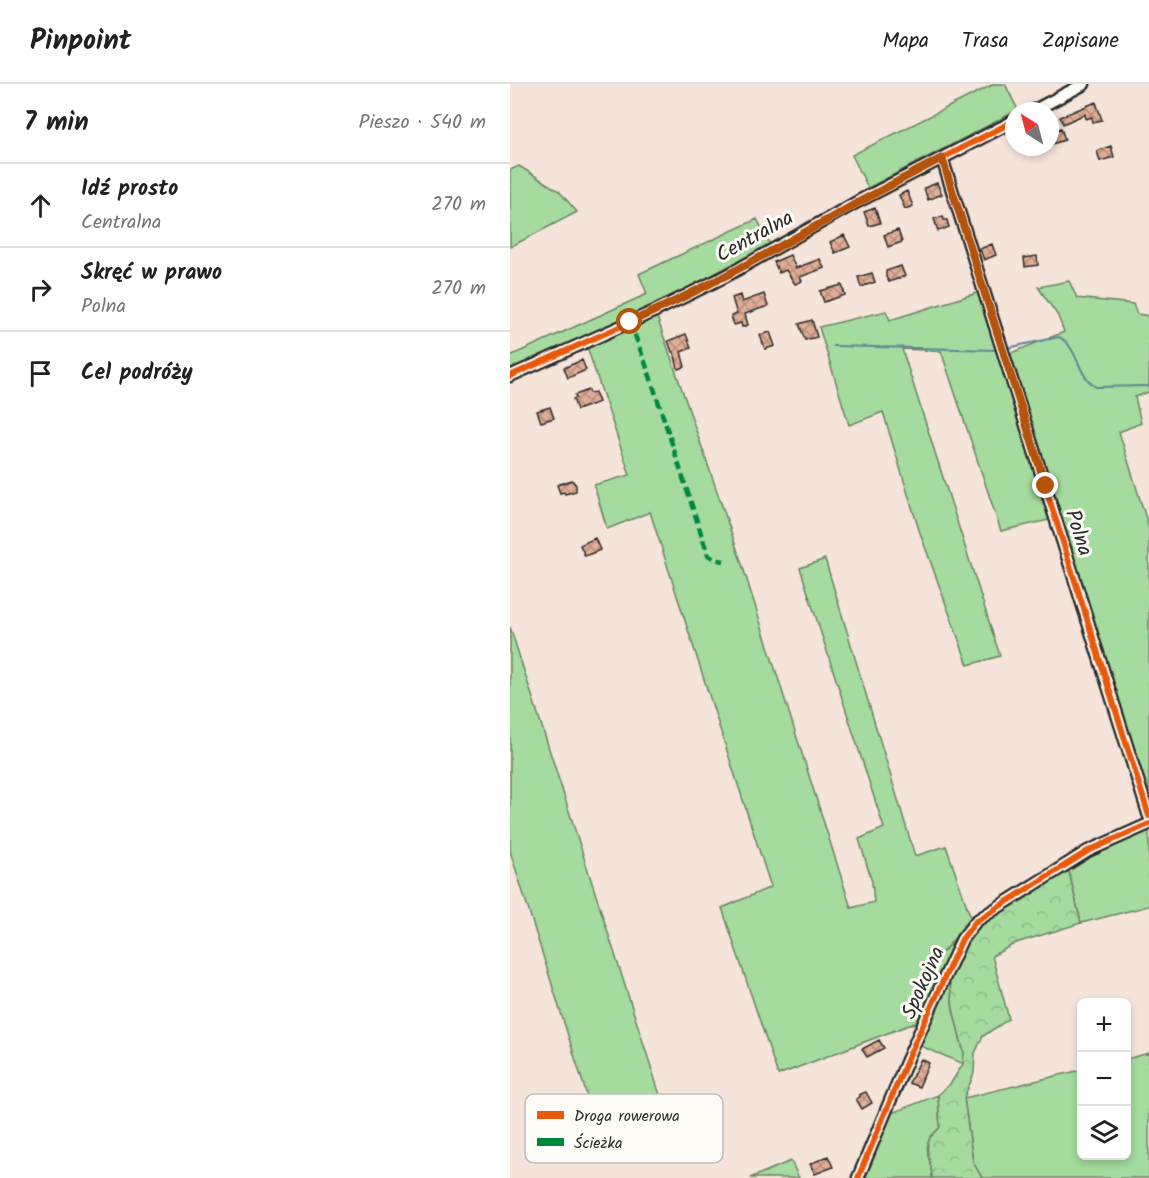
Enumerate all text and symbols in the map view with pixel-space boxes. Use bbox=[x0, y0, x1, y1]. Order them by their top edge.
text: Pinpoint bbox=[30, 19, 131, 64]
text: Mapa bbox=[883, 25, 929, 58]
text: Trasa bbox=[962, 25, 1009, 58]
text: Zapisane bbox=[1042, 25, 1119, 58]
text: 7 min bbox=[24, 102, 89, 144]
north arrow bbox=[1005, 102, 1059, 156]
text: Pieszo · 540 m bbox=[359, 107, 486, 139]
text: Idź prosto bbox=[81, 172, 178, 207]
icon: ahead bbox=[24, 189, 57, 222]
text: 270 m bbox=[431, 189, 486, 221]
street label: Centralna bbox=[710, 202, 800, 272]
text: Centralna bbox=[81, 207, 161, 239]
text: Skręć w prawo bbox=[81, 256, 222, 291]
icon: right bbox=[24, 273, 57, 306]
text: 270 m bbox=[431, 273, 486, 305]
text: Polna bbox=[81, 291, 126, 323]
route start bbox=[616, 308, 642, 334]
text: Cel podróży bbox=[81, 356, 193, 391]
icon: arrive bbox=[24, 357, 57, 390]
route end bbox=[1032, 472, 1058, 498]
street label: Polna bbox=[1055, 505, 1101, 561]
street label: Spokojna bbox=[893, 941, 955, 1025]
map controls bbox=[1077, 998, 1131, 1160]
button: + bbox=[1077, 998, 1131, 1052]
button: − bbox=[1077, 1052, 1131, 1106]
legend bbox=[525, 1094, 723, 1163]
text: Droga rowerowa bbox=[574, 1104, 680, 1129]
button: layers bbox=[1077, 1106, 1131, 1160]
text: Ścieżka bbox=[574, 1131, 622, 1156]

